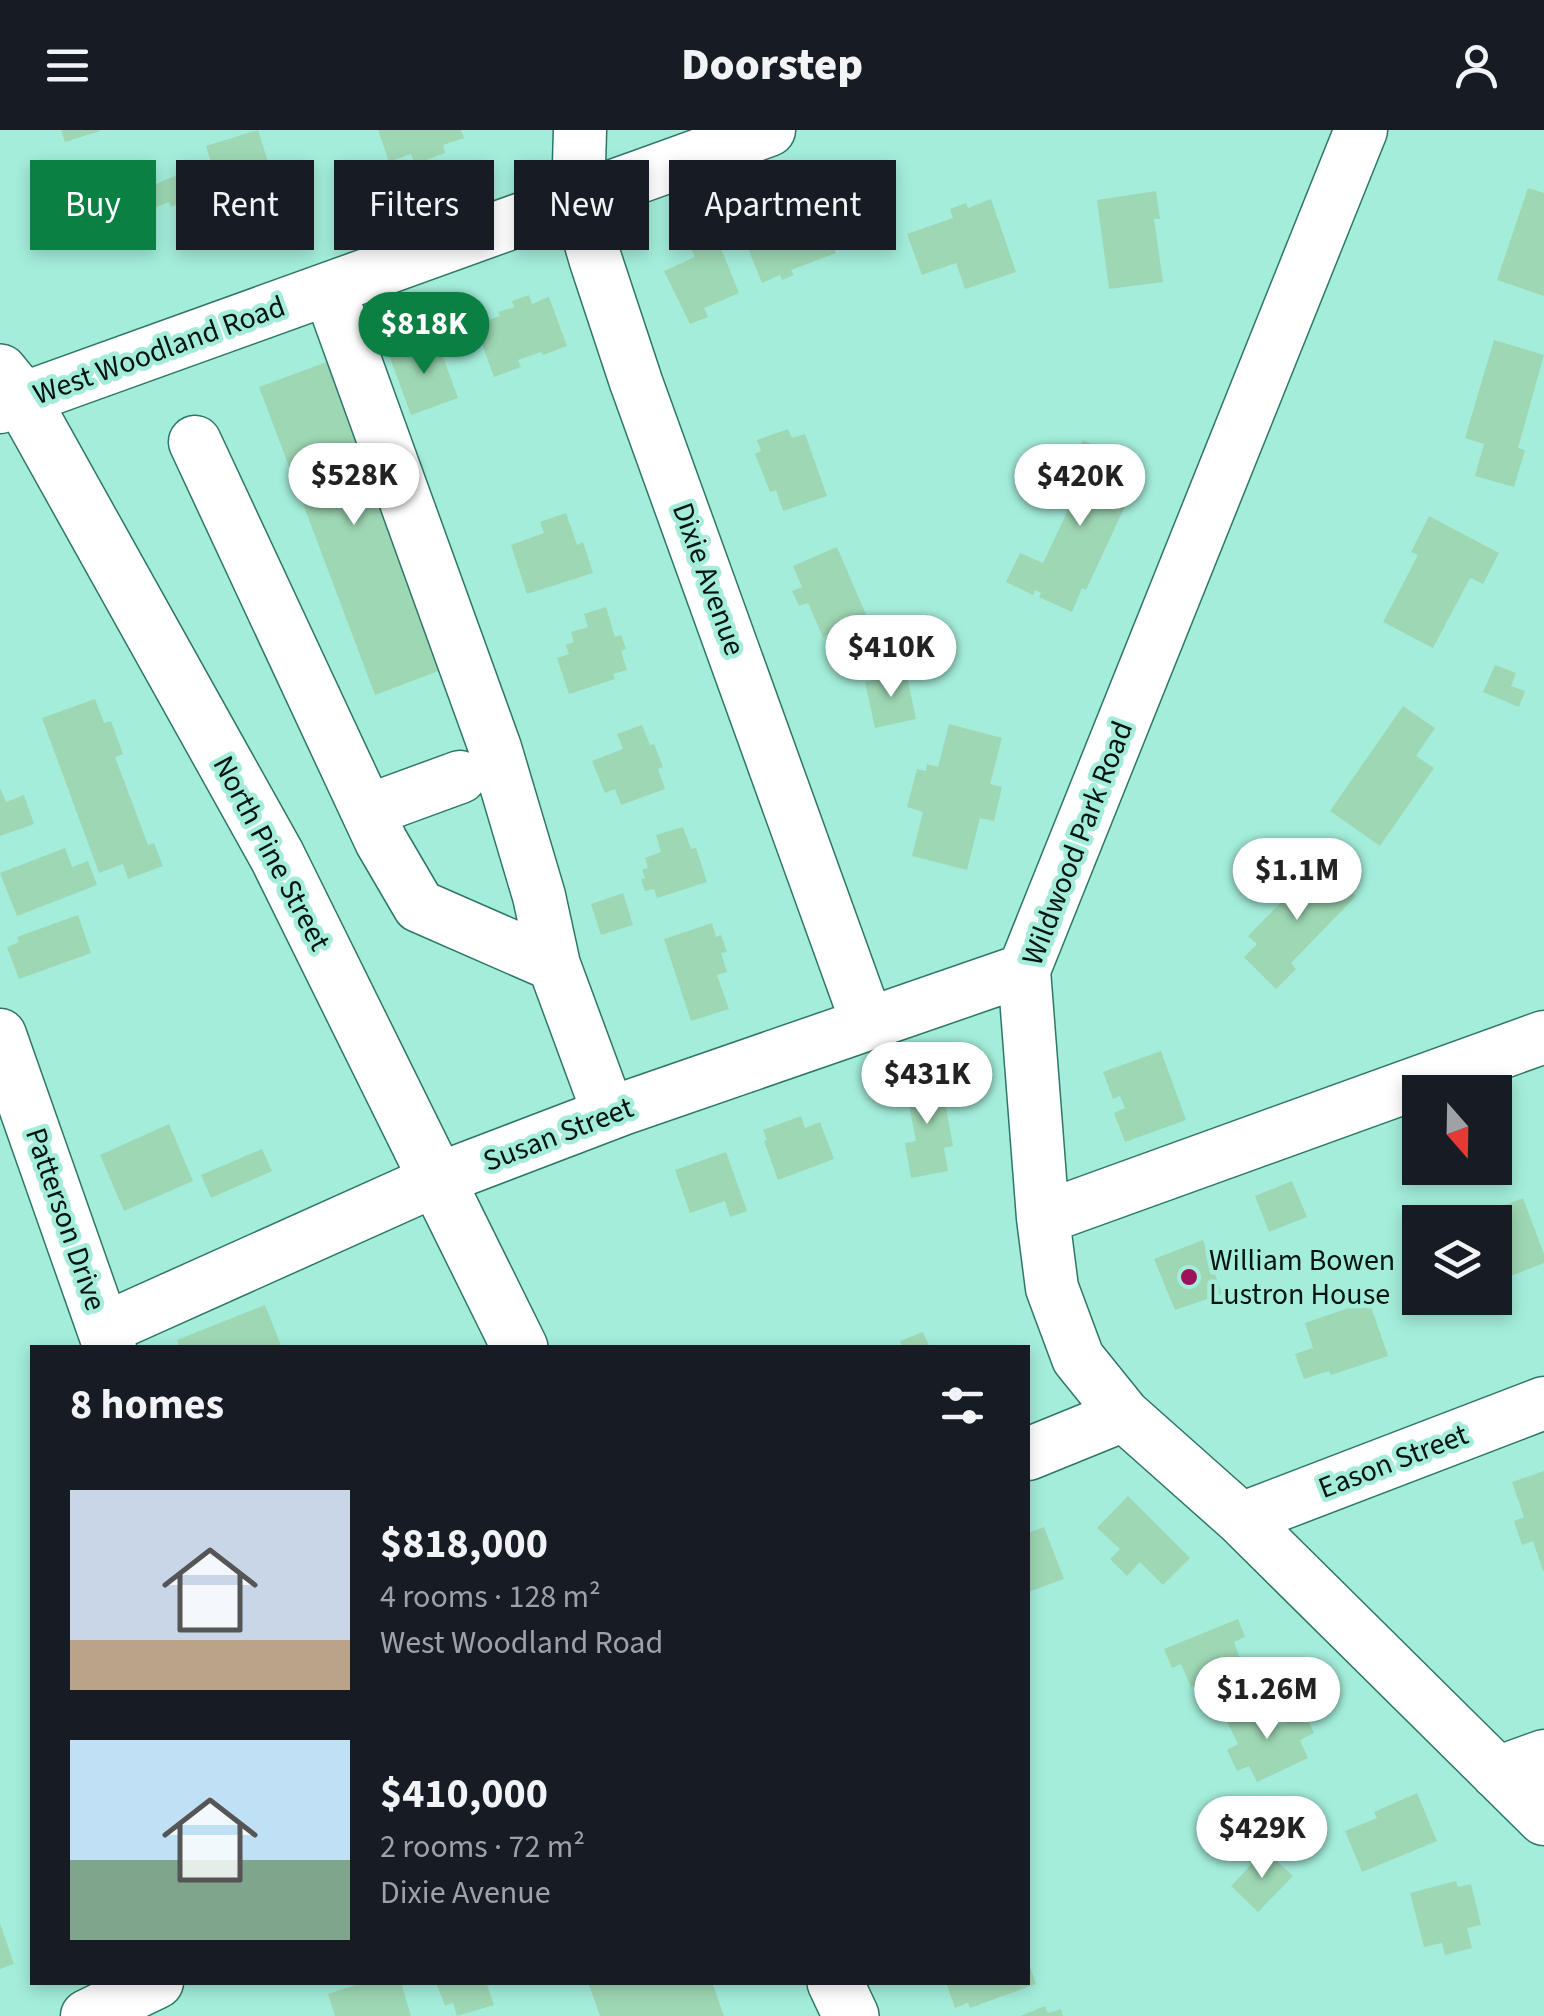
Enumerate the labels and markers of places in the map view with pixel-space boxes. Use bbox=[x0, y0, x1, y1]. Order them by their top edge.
pin: $818K bbox=[354, 292, 494, 377]
pin: $528K bbox=[284, 443, 424, 528]
pin: $420K bbox=[1010, 444, 1150, 529]
pin: $410K bbox=[821, 615, 961, 700]
pin: $1.1M bbox=[1227, 838, 1367, 923]
pin: $431K bbox=[857, 1042, 997, 1127]
place label: William Bowen Lustron House bbox=[1209, 1239, 1395, 1316]
marker: William Bowen Lustron House bbox=[1178, 1266, 1200, 1288]
pin: $1.26M bbox=[1186, 1657, 1348, 1742]
pin: $429K bbox=[1192, 1796, 1332, 1881]

